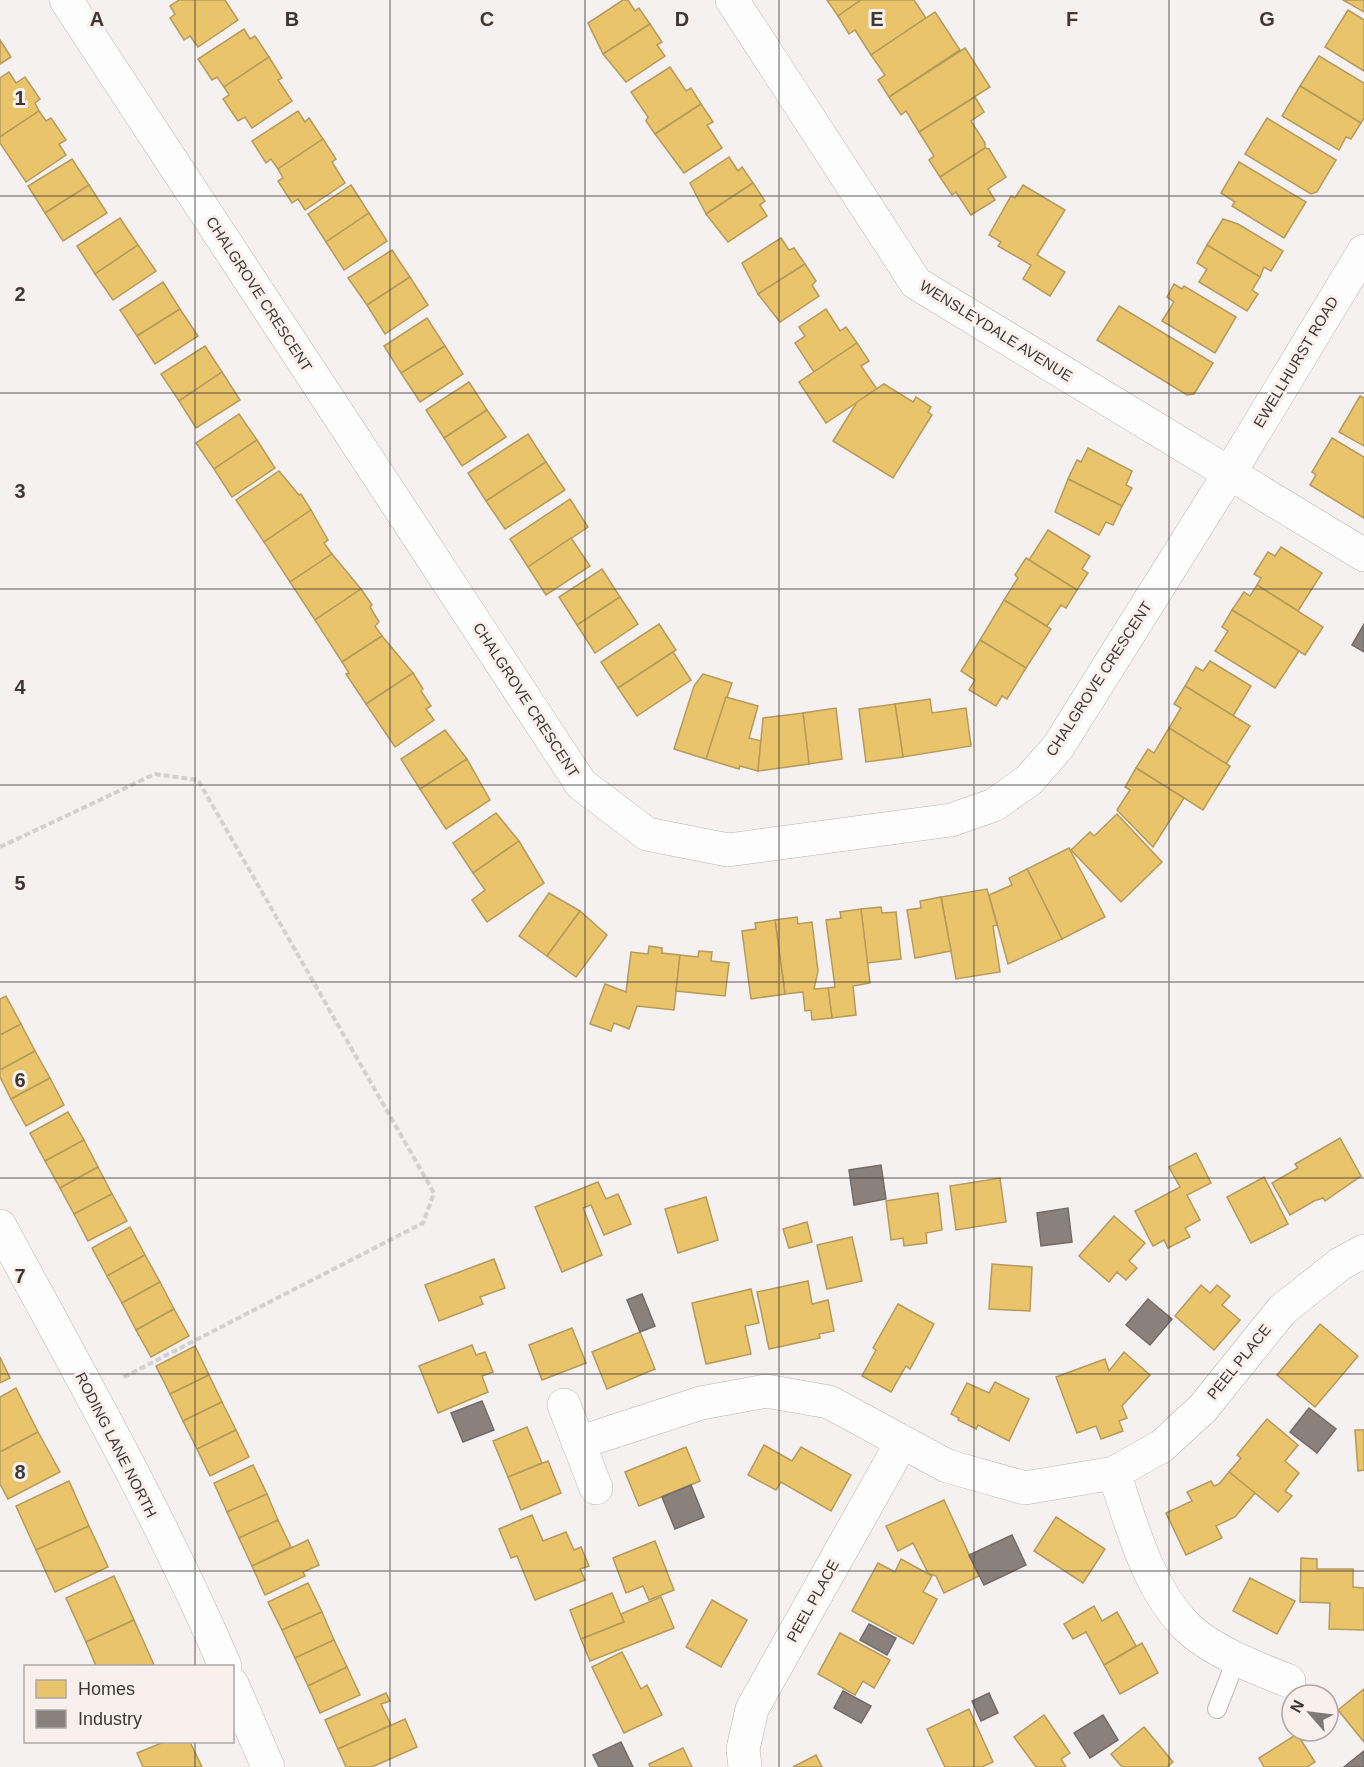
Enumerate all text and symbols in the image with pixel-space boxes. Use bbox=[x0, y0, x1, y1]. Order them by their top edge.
text: A bbox=[90, 8, 104, 30]
text: B bbox=[285, 8, 299, 30]
text: C bbox=[480, 8, 494, 30]
text: D bbox=[675, 8, 689, 30]
text: E bbox=[870, 8, 884, 30]
text: F bbox=[1066, 8, 1078, 30]
text: G bbox=[1259, 8, 1275, 30]
text: 1 bbox=[14, 87, 26, 109]
street label: CHALGROVE CRESCENT bbox=[203, 213, 316, 374]
street label: WENSLEYDALE AVENUE bbox=[917, 277, 1076, 385]
text: 2 bbox=[14, 283, 26, 305]
street label: EWELLHURST ROAD bbox=[1250, 293, 1342, 430]
text: 3 bbox=[14, 480, 26, 502]
street label: CHALGROVE CRESCENT bbox=[1042, 598, 1155, 759]
street label: CHALGROVE CRESCENT bbox=[470, 619, 583, 780]
text: 4 bbox=[14, 676, 26, 698]
text: 5 bbox=[14, 872, 26, 894]
text: 6 bbox=[14, 1069, 26, 1091]
text: 7 bbox=[14, 1265, 26, 1287]
street label: PEEL PLACE bbox=[1203, 1321, 1274, 1402]
street label: RODING LANE NORTH bbox=[72, 1369, 160, 1520]
text: 8 bbox=[14, 1461, 26, 1483]
street label: PEEL PLACE bbox=[783, 1557, 842, 1645]
legend bbox=[24, 1665, 234, 1743]
text: Homes bbox=[78, 1679, 135, 1699]
north arrow bbox=[1280, 1683, 1340, 1743]
text: N bbox=[1287, 1697, 1307, 1715]
text: Industry bbox=[78, 1709, 142, 1729]

